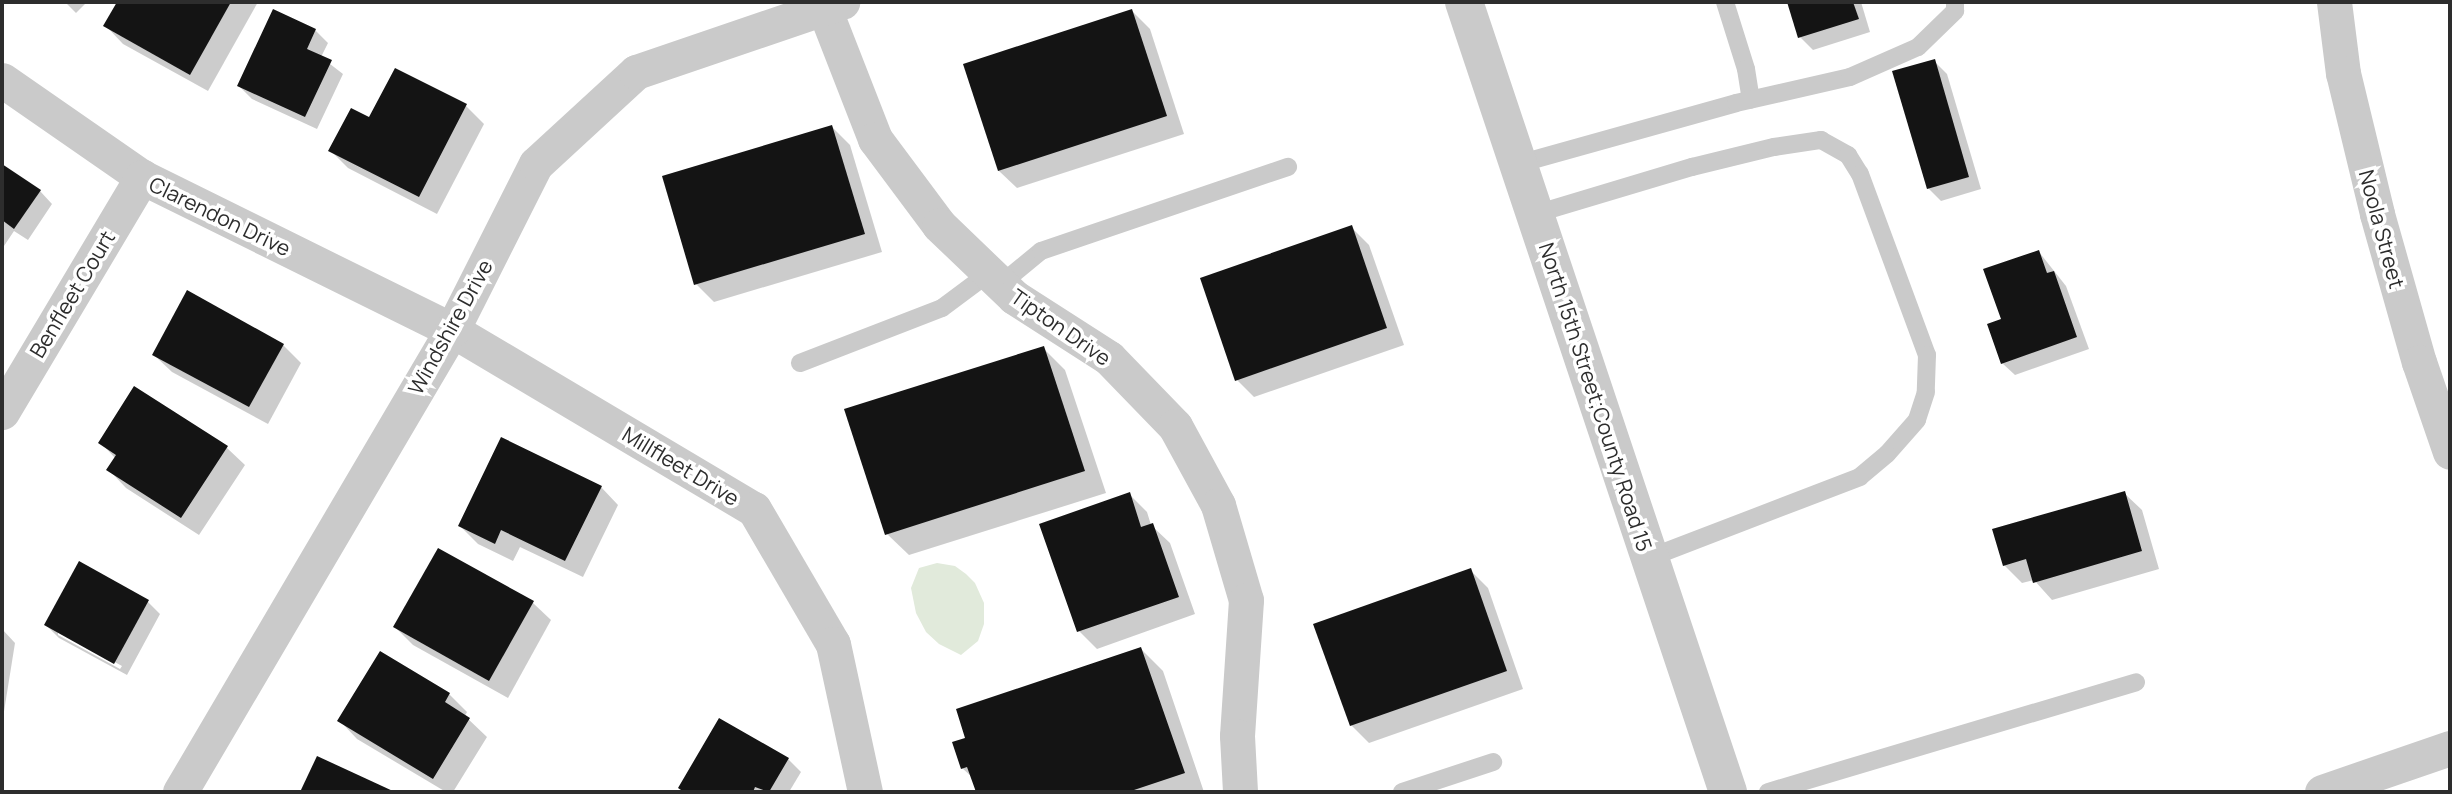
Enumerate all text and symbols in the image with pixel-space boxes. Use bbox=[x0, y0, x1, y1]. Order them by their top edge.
street label: Noola Street bbox=[2354, 167, 2410, 291]
street label: Clarendon Drive bbox=[145, 171, 295, 261]
street label: Benfleet Court bbox=[24, 226, 120, 362]
street label: North 15th Street;County Road 15 bbox=[1534, 240, 1658, 554]
street label: Windshire Drive bbox=[403, 255, 497, 399]
street label: Tipton Drive bbox=[1006, 283, 1116, 371]
street label: Millfleet Drive bbox=[618, 421, 744, 511]

